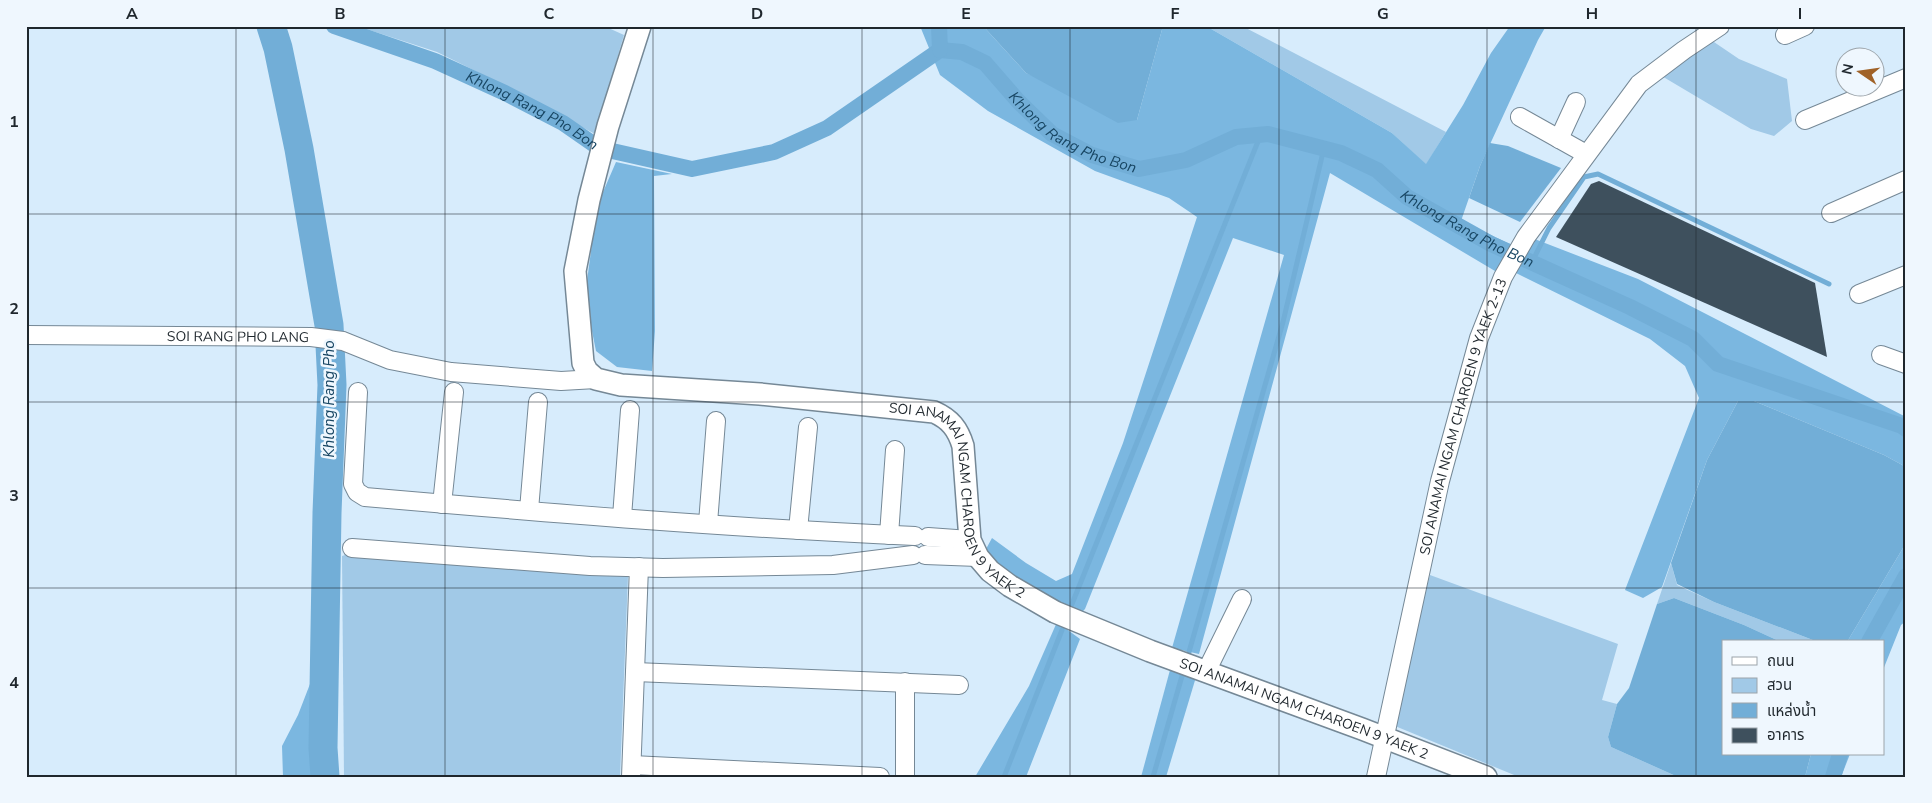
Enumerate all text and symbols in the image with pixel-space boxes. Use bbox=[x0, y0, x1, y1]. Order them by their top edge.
text: A bbox=[126, 3, 138, 25]
text: B bbox=[334, 3, 346, 25]
text: C bbox=[544, 3, 555, 25]
text: D bbox=[751, 3, 763, 25]
text: E bbox=[961, 3, 971, 25]
text: F bbox=[1171, 3, 1180, 25]
text: G bbox=[1377, 3, 1389, 25]
text: H bbox=[1586, 3, 1598, 25]
text: I bbox=[1798, 3, 1802, 25]
north arrow bbox=[1834, 48, 1884, 98]
text: N bbox=[1837, 62, 1858, 76]
water label: Khlong Rang Pho Bon bbox=[463, 66, 602, 155]
water label: Khlong Rang Pho Bon bbox=[1004, 87, 1139, 178]
text: 1 bbox=[9, 111, 19, 133]
water label: Khlong Rang Pho Bon bbox=[1396, 186, 1537, 272]
street label: SOI ANAMAI NGAM CHAROEN 9 YAEK 2-13 bbox=[1415, 275, 1511, 557]
text: 2 bbox=[9, 298, 19, 320]
street label: SOI RANG PHO LANG bbox=[167, 326, 309, 346]
water label: Khlong Rang Pho bbox=[319, 340, 339, 458]
street label: SOI ANAMAI NGAM CHAROEN 9 YAEK 2 bbox=[888, 398, 1029, 602]
text: 3 bbox=[9, 485, 19, 507]
legend bbox=[1722, 640, 1884, 756]
text: ถนน bbox=[1767, 651, 1794, 671]
street label: SOI ANAMAI NGAM CHAROEN 9 YAEK 2 bbox=[1177, 653, 1431, 763]
text: 4 bbox=[9, 672, 19, 694]
text: สวน bbox=[1767, 675, 1792, 695]
text: แหล่งน้ำ bbox=[1767, 700, 1816, 721]
text: อาคาร bbox=[1767, 725, 1804, 745]

